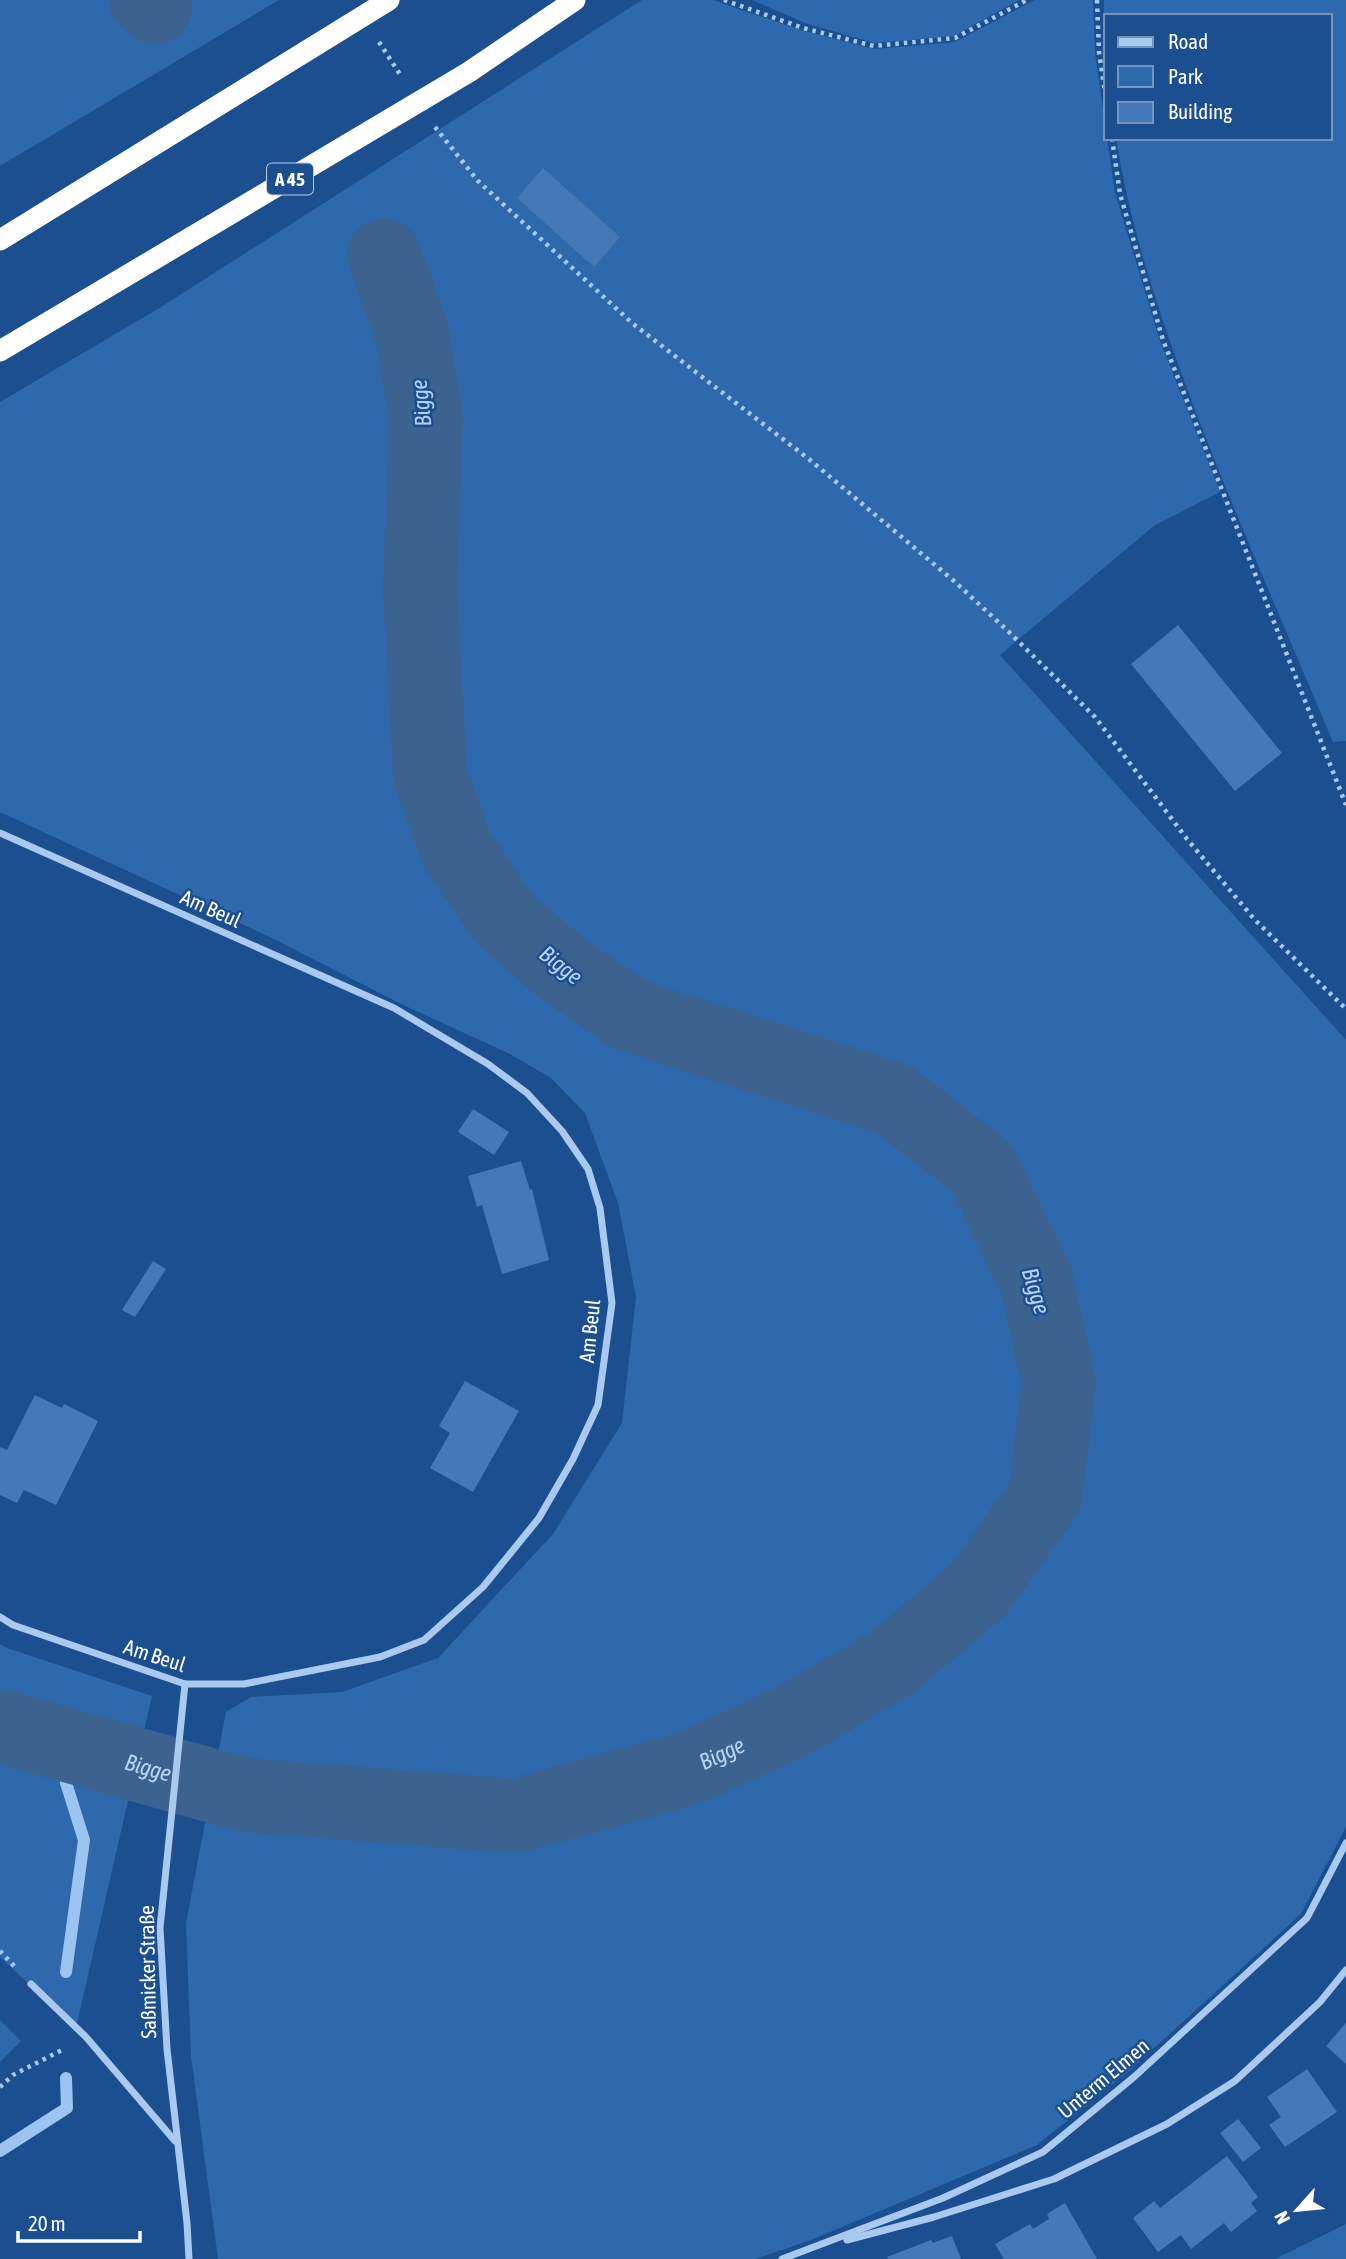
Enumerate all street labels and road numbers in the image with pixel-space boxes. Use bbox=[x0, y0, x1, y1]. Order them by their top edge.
road number: A 45 bbox=[267, 164, 313, 195]
street label: Am Beul bbox=[177, 884, 245, 932]
street label: Am Beul bbox=[574, 1298, 604, 1364]
street label: Am Beul bbox=[121, 1634, 189, 1676]
street label: Saßmicker Straße bbox=[134, 1905, 160, 2039]
street label: Unterm Elmen bbox=[1053, 2033, 1153, 2123]

